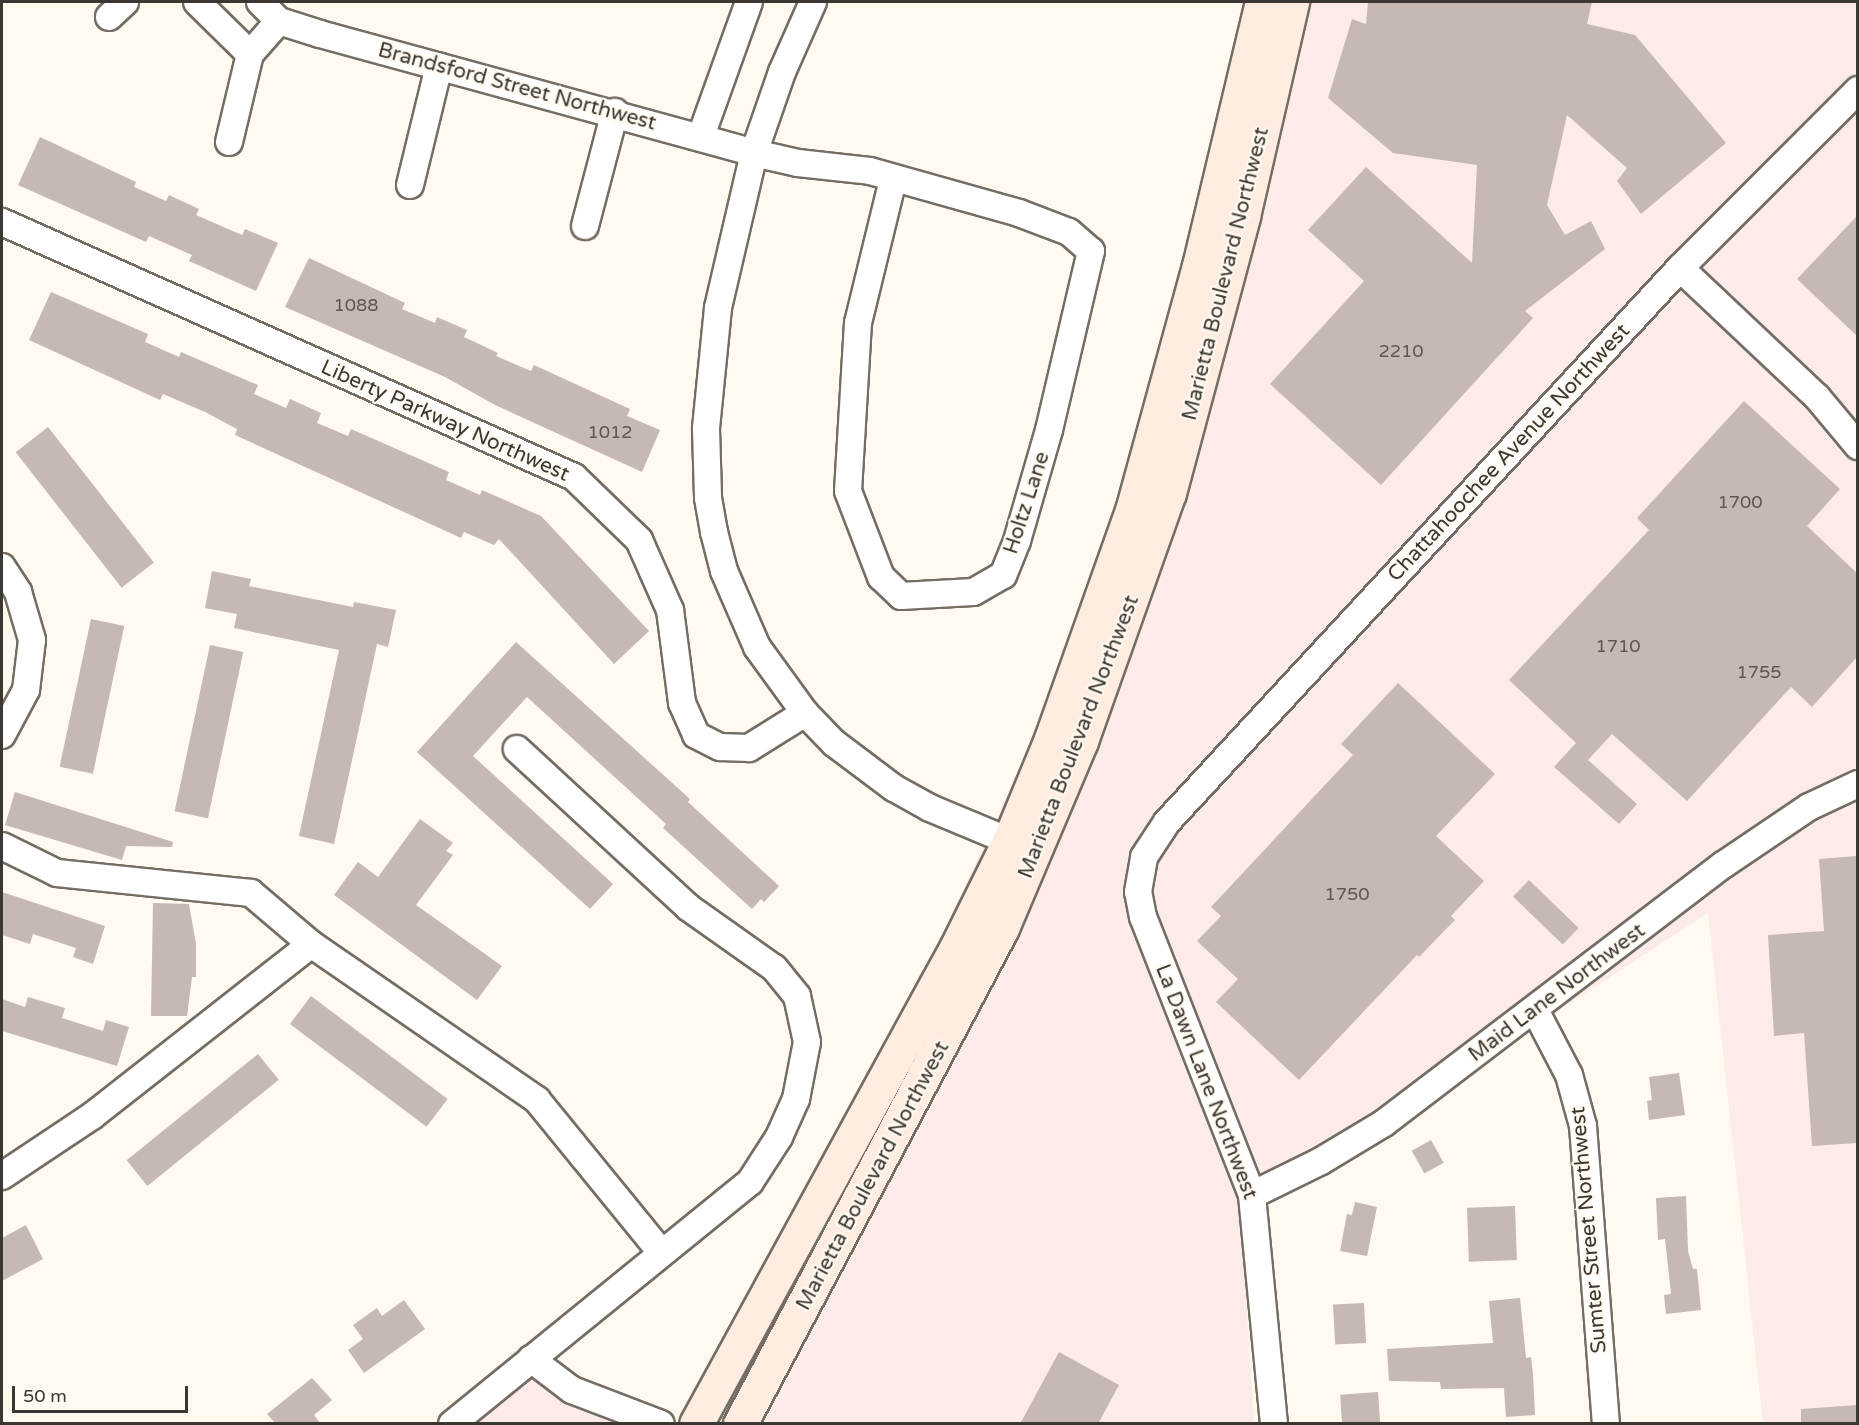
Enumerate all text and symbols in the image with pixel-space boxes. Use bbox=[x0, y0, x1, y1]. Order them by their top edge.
street label: Brandsford Street Northwest bbox=[375, 38, 659, 136]
street label: Marietta Boulevard Northwest bbox=[1177, 125, 1275, 423]
house number: 1088 bbox=[333, 294, 379, 316]
street label: Chattahoochee Avenue Northwest bbox=[1383, 319, 1635, 587]
house number: 2210 bbox=[1378, 340, 1424, 362]
street label: Liberty Parkway Northwest bbox=[317, 355, 573, 487]
house number: 1012 bbox=[587, 421, 633, 443]
street label: Holtz Lane bbox=[999, 449, 1055, 557]
house number: 1700 bbox=[1717, 491, 1763, 513]
street label: Marietta Boulevard Northwest bbox=[1013, 592, 1145, 882]
house number: 1710 bbox=[1595, 635, 1641, 657]
house number: 1755 bbox=[1736, 661, 1782, 683]
house number: 1750 bbox=[1324, 883, 1370, 905]
street label: Maid Lane Northwest bbox=[1464, 918, 1650, 1068]
street label: La Dawn Lane Northwest bbox=[1149, 961, 1263, 1203]
street label: Marietta Boulevard Northwest bbox=[791, 1037, 955, 1315]
street label: Sumter Street Northwest bbox=[1566, 1106, 1612, 1354]
scale bar bbox=[15, 1374, 190, 1412]
text: 50 m bbox=[23, 1385, 67, 1407]

